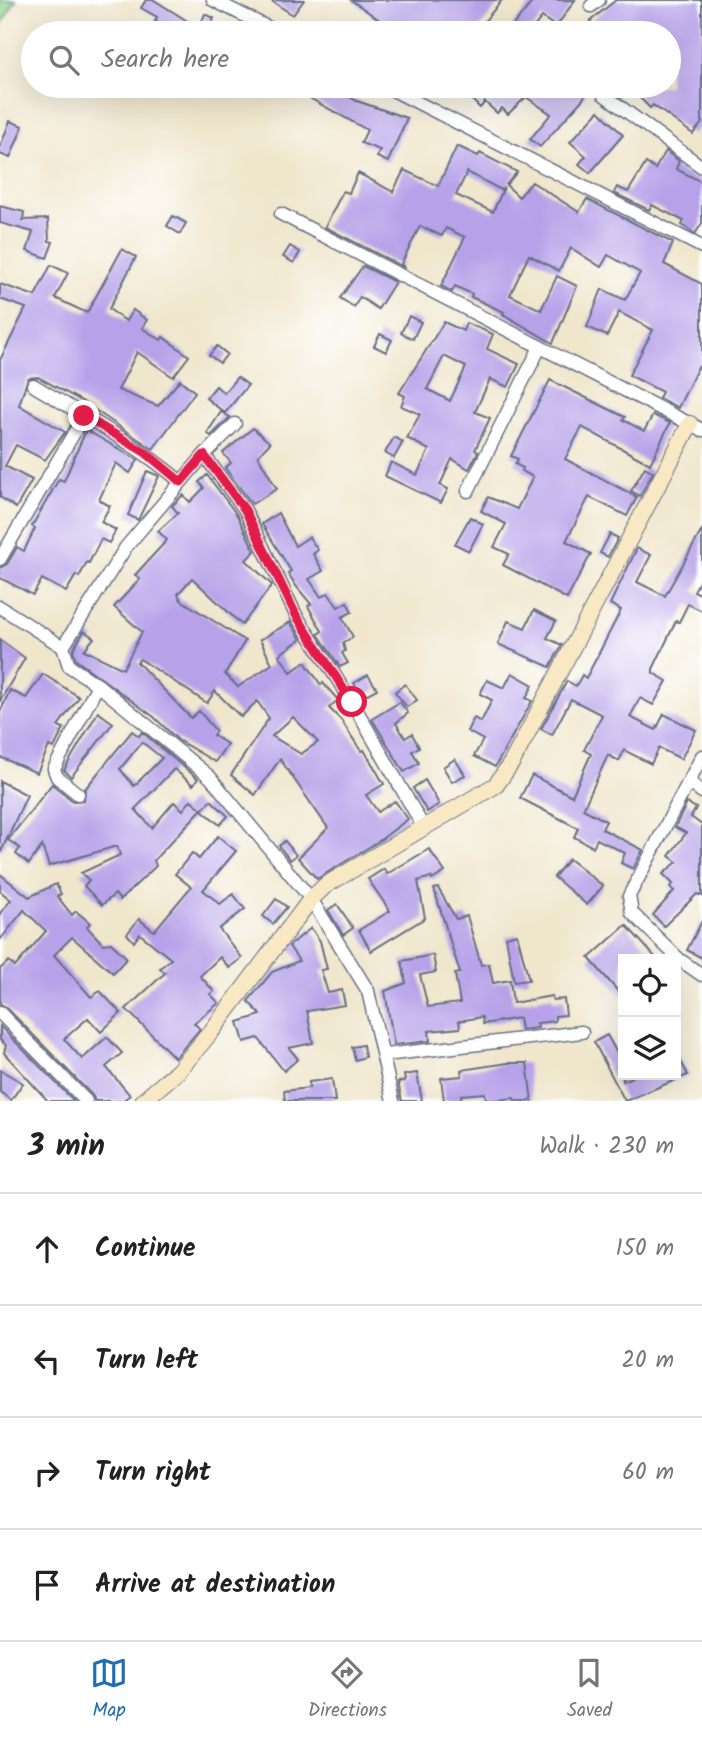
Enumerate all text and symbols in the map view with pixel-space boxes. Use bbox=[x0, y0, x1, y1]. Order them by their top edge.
search box bbox=[21, 21, 681, 98]
text: Search here bbox=[101, 39, 229, 81]
icon: search bbox=[45, 41, 83, 79]
route end bbox=[68, 400, 99, 431]
route start bbox=[336, 686, 367, 717]
map controls bbox=[618, 954, 681, 1080]
button: locate bbox=[618, 954, 681, 1017]
button: layers bbox=[618, 1017, 681, 1080]
text: 3 min bbox=[28, 1123, 105, 1171]
text: Walk · 230 m bbox=[539, 1129, 674, 1165]
text: Continue bbox=[95, 1228, 196, 1270]
icon: ahead bbox=[28, 1230, 66, 1268]
text: 150 m bbox=[615, 1231, 674, 1267]
text: Turn left bbox=[95, 1340, 198, 1382]
icon: left bbox=[28, 1342, 66, 1380]
text: 20 m bbox=[622, 1343, 674, 1379]
text: Turn right bbox=[95, 1452, 211, 1494]
icon: right bbox=[28, 1454, 66, 1492]
text: 60 m bbox=[622, 1455, 674, 1491]
text: Arrive at destination bbox=[95, 1564, 335, 1606]
icon: arrive bbox=[28, 1566, 66, 1604]
tab: Map bbox=[90, 1654, 128, 1726]
tab: Directions bbox=[308, 1654, 387, 1726]
tab: Saved bbox=[567, 1654, 612, 1726]

